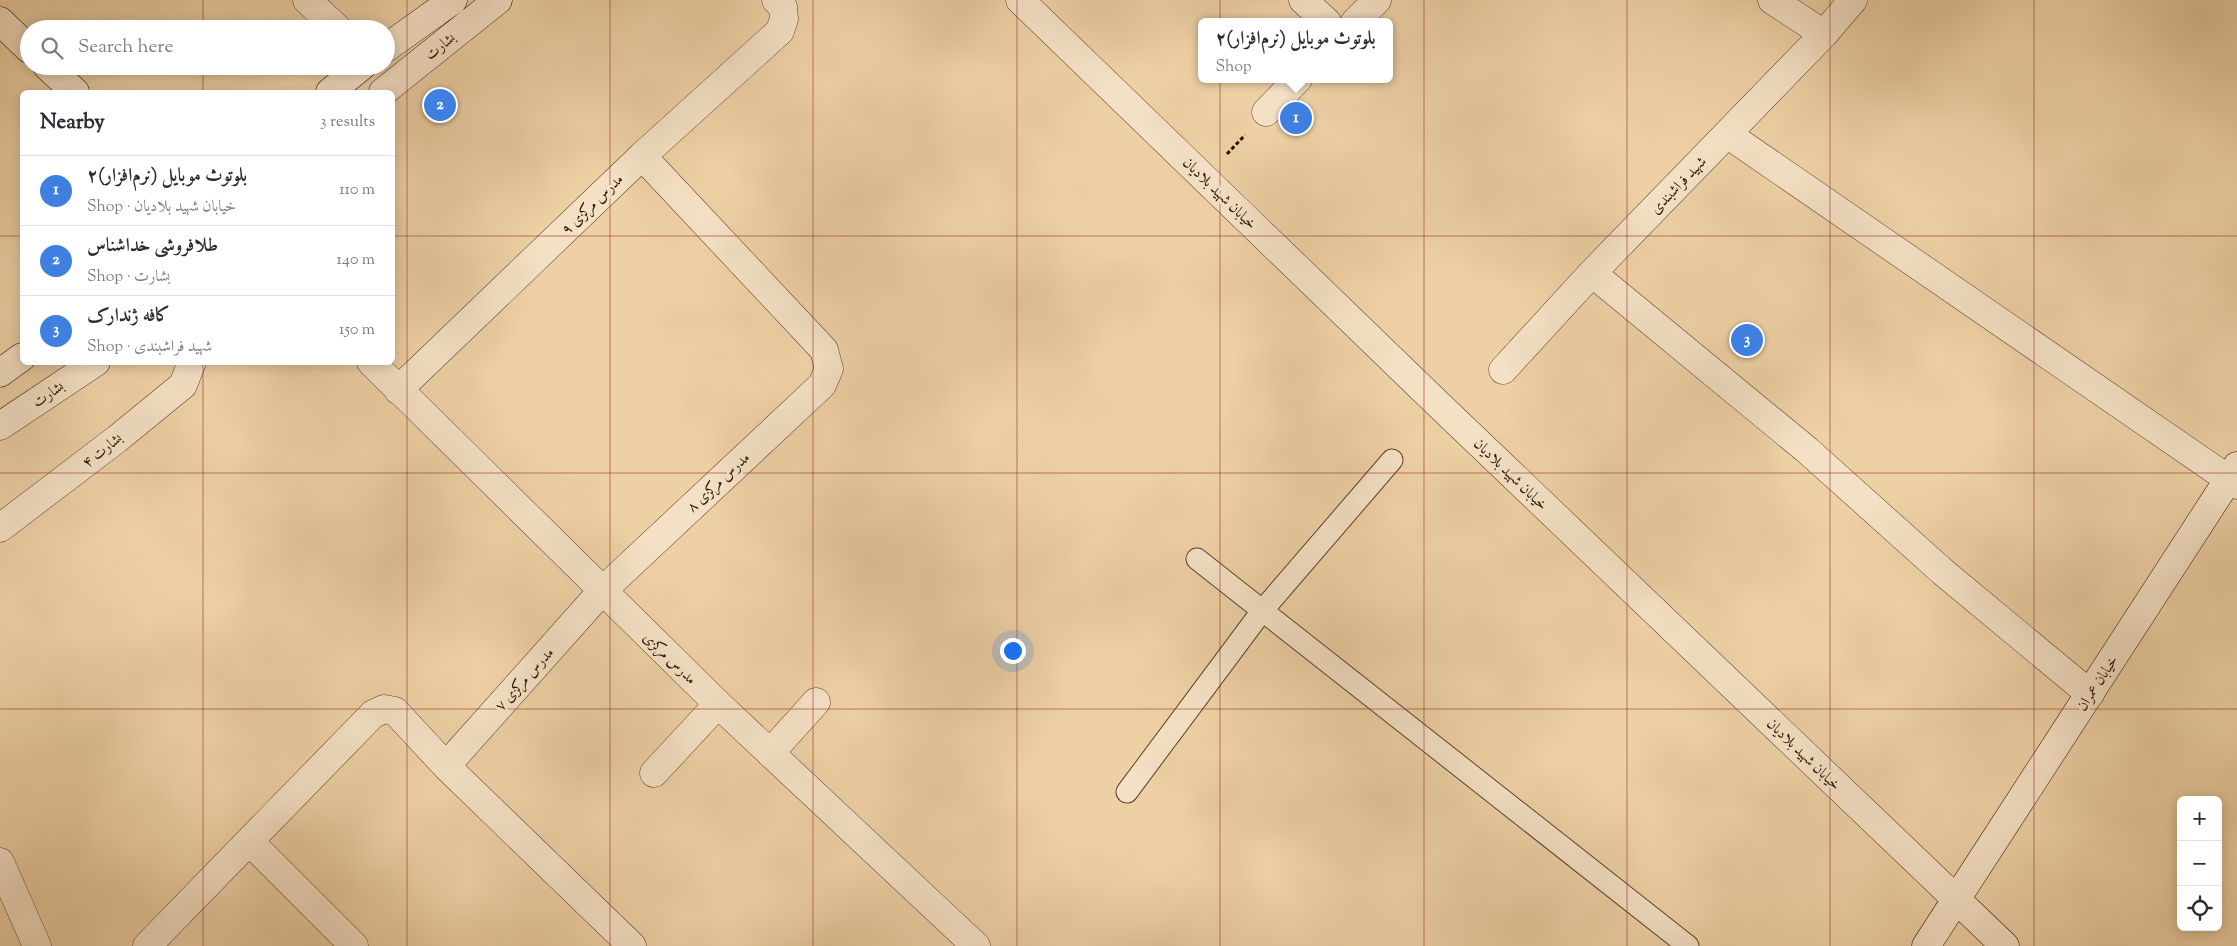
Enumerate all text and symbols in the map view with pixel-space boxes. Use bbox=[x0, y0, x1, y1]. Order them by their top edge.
popup bbox=[1198, 18, 1393, 83]
search box bbox=[20, 20, 395, 75]
text: بلوتوث موبایل (نرم‌افزار)۲ bbox=[1215, 26, 1376, 53]
street label: بشارت bbox=[421, 28, 461, 66]
icon: search bbox=[38, 34, 66, 62]
text: Search here bbox=[78, 34, 173, 61]
text: Shop bbox=[1215, 56, 1252, 79]
pin: 2 bbox=[424, 86, 456, 124]
pin: 1 bbox=[1280, 99, 1312, 137]
text: Nearby bbox=[40, 108, 105, 138]
text: 3 results bbox=[320, 111, 375, 134]
street label: شهید فراشبندی bbox=[1646, 152, 1712, 220]
street label: خیابان شهید بلادیان bbox=[1177, 153, 1261, 235]
text: بلوتوث موبایل (نرم‌افزار)۲ bbox=[87, 163, 247, 190]
street label: مدرس مرکزی ۹ bbox=[557, 170, 629, 240]
text: 1 bbox=[53, 179, 59, 202]
text: 110 m bbox=[339, 179, 375, 202]
text: Shop · خیابان شهید بلادیان bbox=[87, 196, 236, 219]
text: طلافروشی خداشناس bbox=[87, 233, 218, 260]
text: 2 bbox=[52, 249, 60, 272]
text: 140 m bbox=[337, 249, 375, 272]
text: Shop · بشارت bbox=[87, 266, 170, 289]
text: کافه ژندارک bbox=[87, 303, 170, 330]
text: 3 bbox=[53, 319, 59, 342]
text: 150 m bbox=[339, 319, 375, 342]
pin: 3 bbox=[1731, 321, 1763, 359]
text: Shop · شهید فراشبندی bbox=[87, 336, 212, 359]
street label: بشارت bbox=[29, 377, 69, 413]
street label: بشارت ۴ bbox=[78, 428, 128, 474]
street label: خیابان شهید بلادیان bbox=[1468, 434, 1552, 516]
street label: مدرس مرکزی ۸ bbox=[683, 448, 755, 518]
street label: مدرس مرکزی bbox=[637, 628, 701, 690]
your location bbox=[1000, 638, 1026, 664]
street label: مدرس مرکزی ۷ bbox=[491, 643, 560, 717]
street label: خیابان عمران bbox=[2072, 652, 2124, 716]
street label: خیابان شهید بلادیان bbox=[1761, 714, 1845, 796]
map controls bbox=[2177, 796, 2222, 931]
button: + bbox=[2177, 796, 2222, 841]
button: − bbox=[2177, 841, 2222, 886]
button: locate bbox=[2177, 886, 2222, 931]

